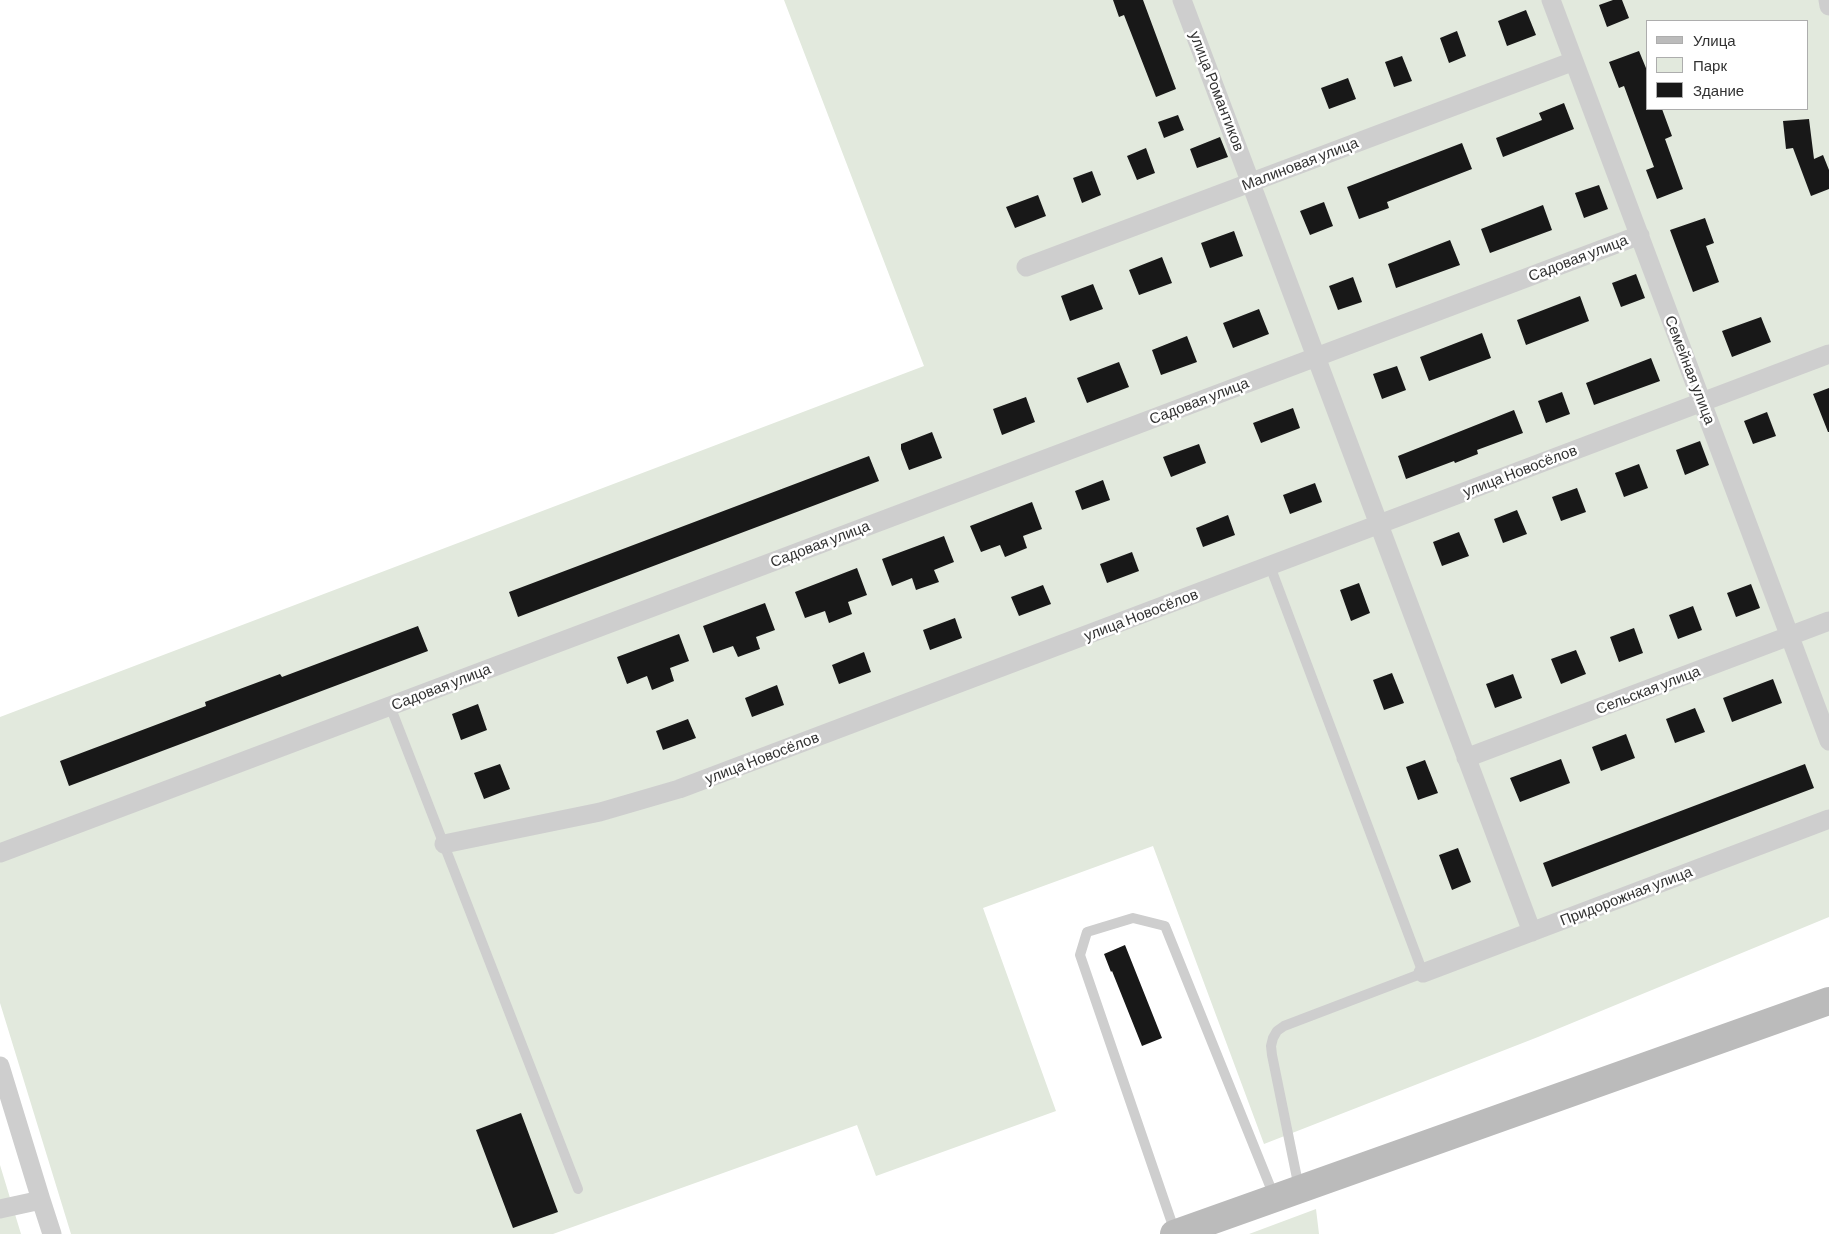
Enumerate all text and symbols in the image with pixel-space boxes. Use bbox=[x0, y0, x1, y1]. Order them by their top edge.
legend bbox=[1646, 20, 1809, 110]
street label: улица Романтиков bbox=[1186, 28, 1248, 154]
text: Улица bbox=[1693, 31, 1736, 49]
text: Парк bbox=[1693, 56, 1727, 74]
text: Здание bbox=[1693, 81, 1744, 99]
street label: Малиновая улица bbox=[1239, 134, 1361, 194]
street label: Садовая улица bbox=[1526, 231, 1630, 285]
street label: Семейная улица bbox=[1661, 313, 1719, 427]
street label: Садовая улица bbox=[1147, 374, 1251, 428]
street label: улица Новосёлов bbox=[1460, 441, 1580, 501]
street label: Садовая улица bbox=[768, 517, 872, 571]
street label: улица Новосёлов bbox=[1081, 585, 1201, 645]
street label: Садовая улица bbox=[389, 660, 493, 714]
street label: Сельская улица bbox=[1593, 662, 1703, 718]
street label: улица Новосёлов bbox=[702, 728, 822, 788]
street label: Придорожная улица bbox=[1557, 862, 1695, 930]

